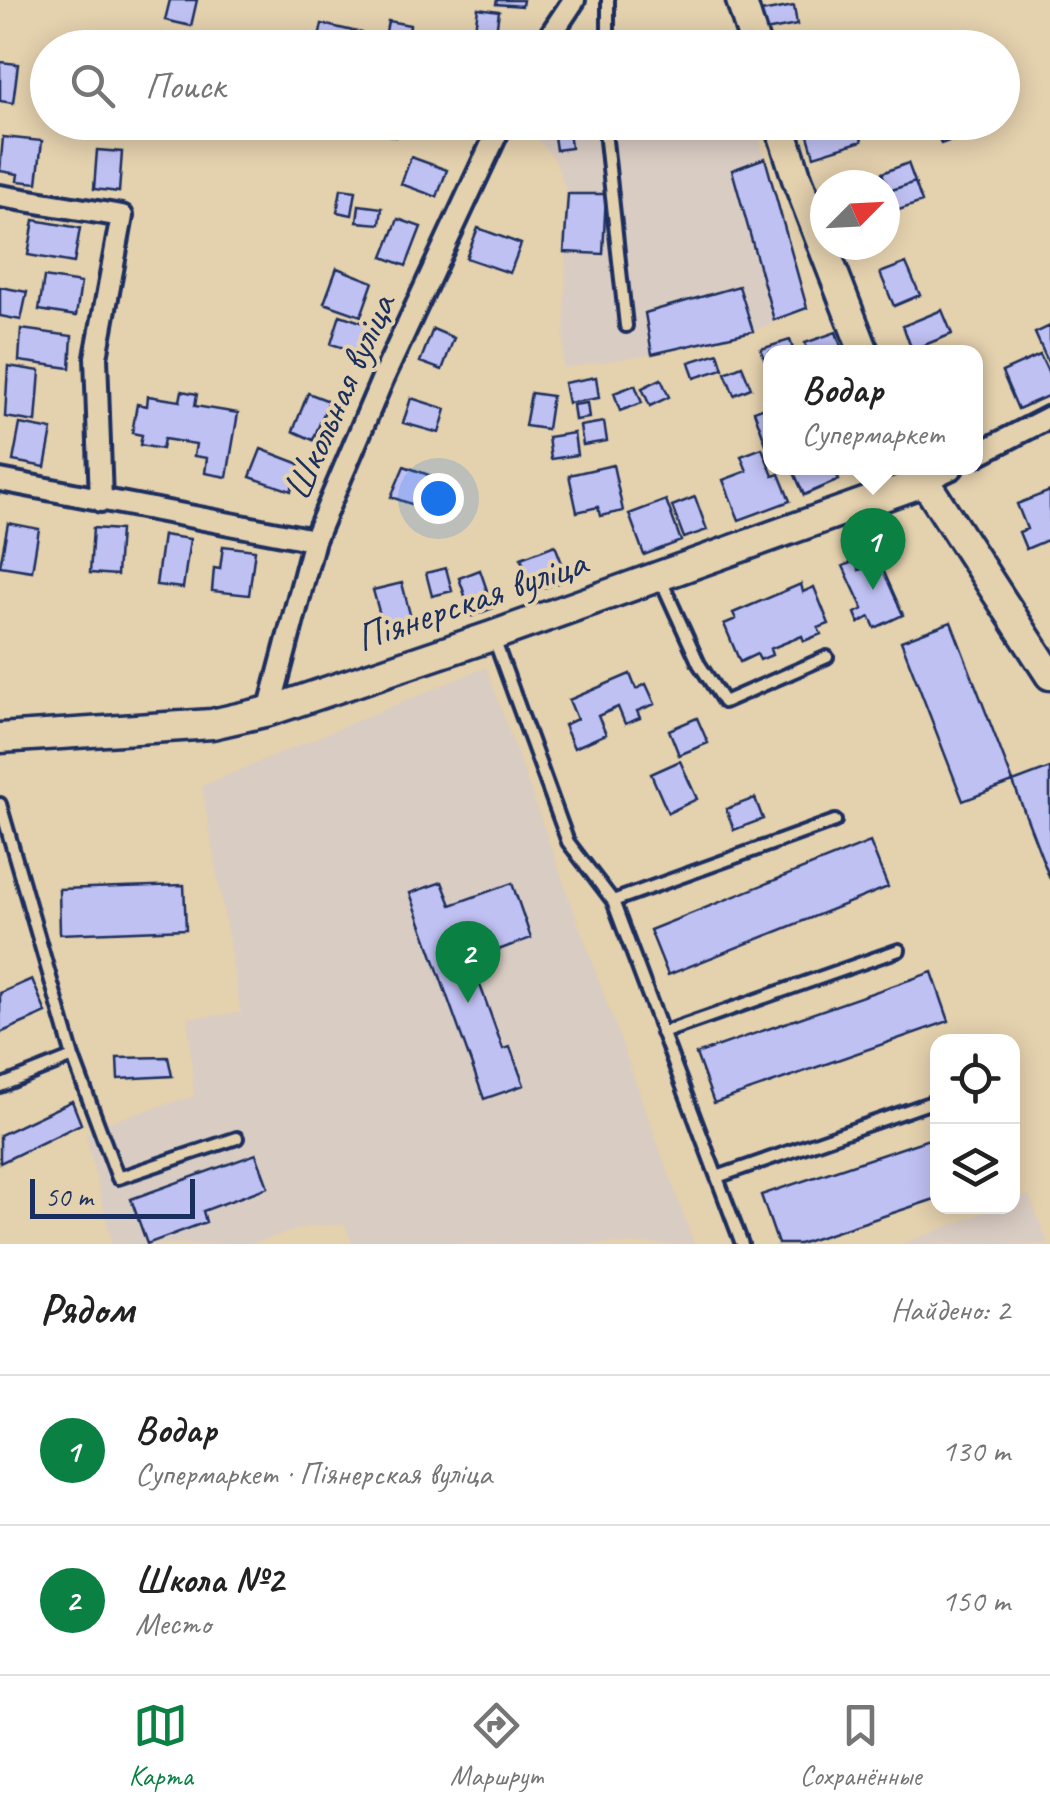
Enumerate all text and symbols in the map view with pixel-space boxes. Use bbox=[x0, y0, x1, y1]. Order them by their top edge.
search box bbox=[30, 30, 1020, 140]
icon: search bbox=[65, 58, 120, 113]
text: Поиск bbox=[145, 62, 225, 109]
north arrow bbox=[810, 170, 900, 260]
street label: Школьная вуліца bbox=[271, 284, 408, 508]
popup bbox=[763, 345, 983, 475]
text: Водар bbox=[802, 366, 883, 413]
text: Супермаркет bbox=[802, 413, 944, 454]
your location bbox=[413, 473, 464, 524]
pin: 1 bbox=[840, 508, 906, 590]
street label: Піянерская вуліца bbox=[349, 536, 595, 663]
pin: 2 bbox=[436, 920, 500, 1003]
map controls bbox=[930, 1034, 1020, 1214]
button: locate bbox=[930, 1034, 1020, 1124]
button: layers bbox=[930, 1124, 1020, 1214]
scale bar bbox=[30, 1174, 195, 1218]
text: 50 m bbox=[45, 1179, 93, 1214]
text: Рядом bbox=[40, 1283, 134, 1336]
text: Найдено: 2 bbox=[891, 1289, 1010, 1330]
text: Водар bbox=[135, 1406, 217, 1453]
text: 1 bbox=[65, 1430, 80, 1471]
text: 130 m bbox=[941, 1430, 1010, 1471]
text: Супермаркет · Піянерская вуліца bbox=[135, 1453, 492, 1494]
text: Школа №2 bbox=[135, 1556, 283, 1603]
text: 2 bbox=[65, 1580, 80, 1621]
text: 150 m bbox=[941, 1580, 1010, 1621]
text: Место bbox=[135, 1603, 211, 1644]
tab: Карта bbox=[129, 1698, 193, 1793]
tab: Маршрут bbox=[450, 1698, 542, 1793]
tab: Сохранённые bbox=[800, 1698, 921, 1793]

